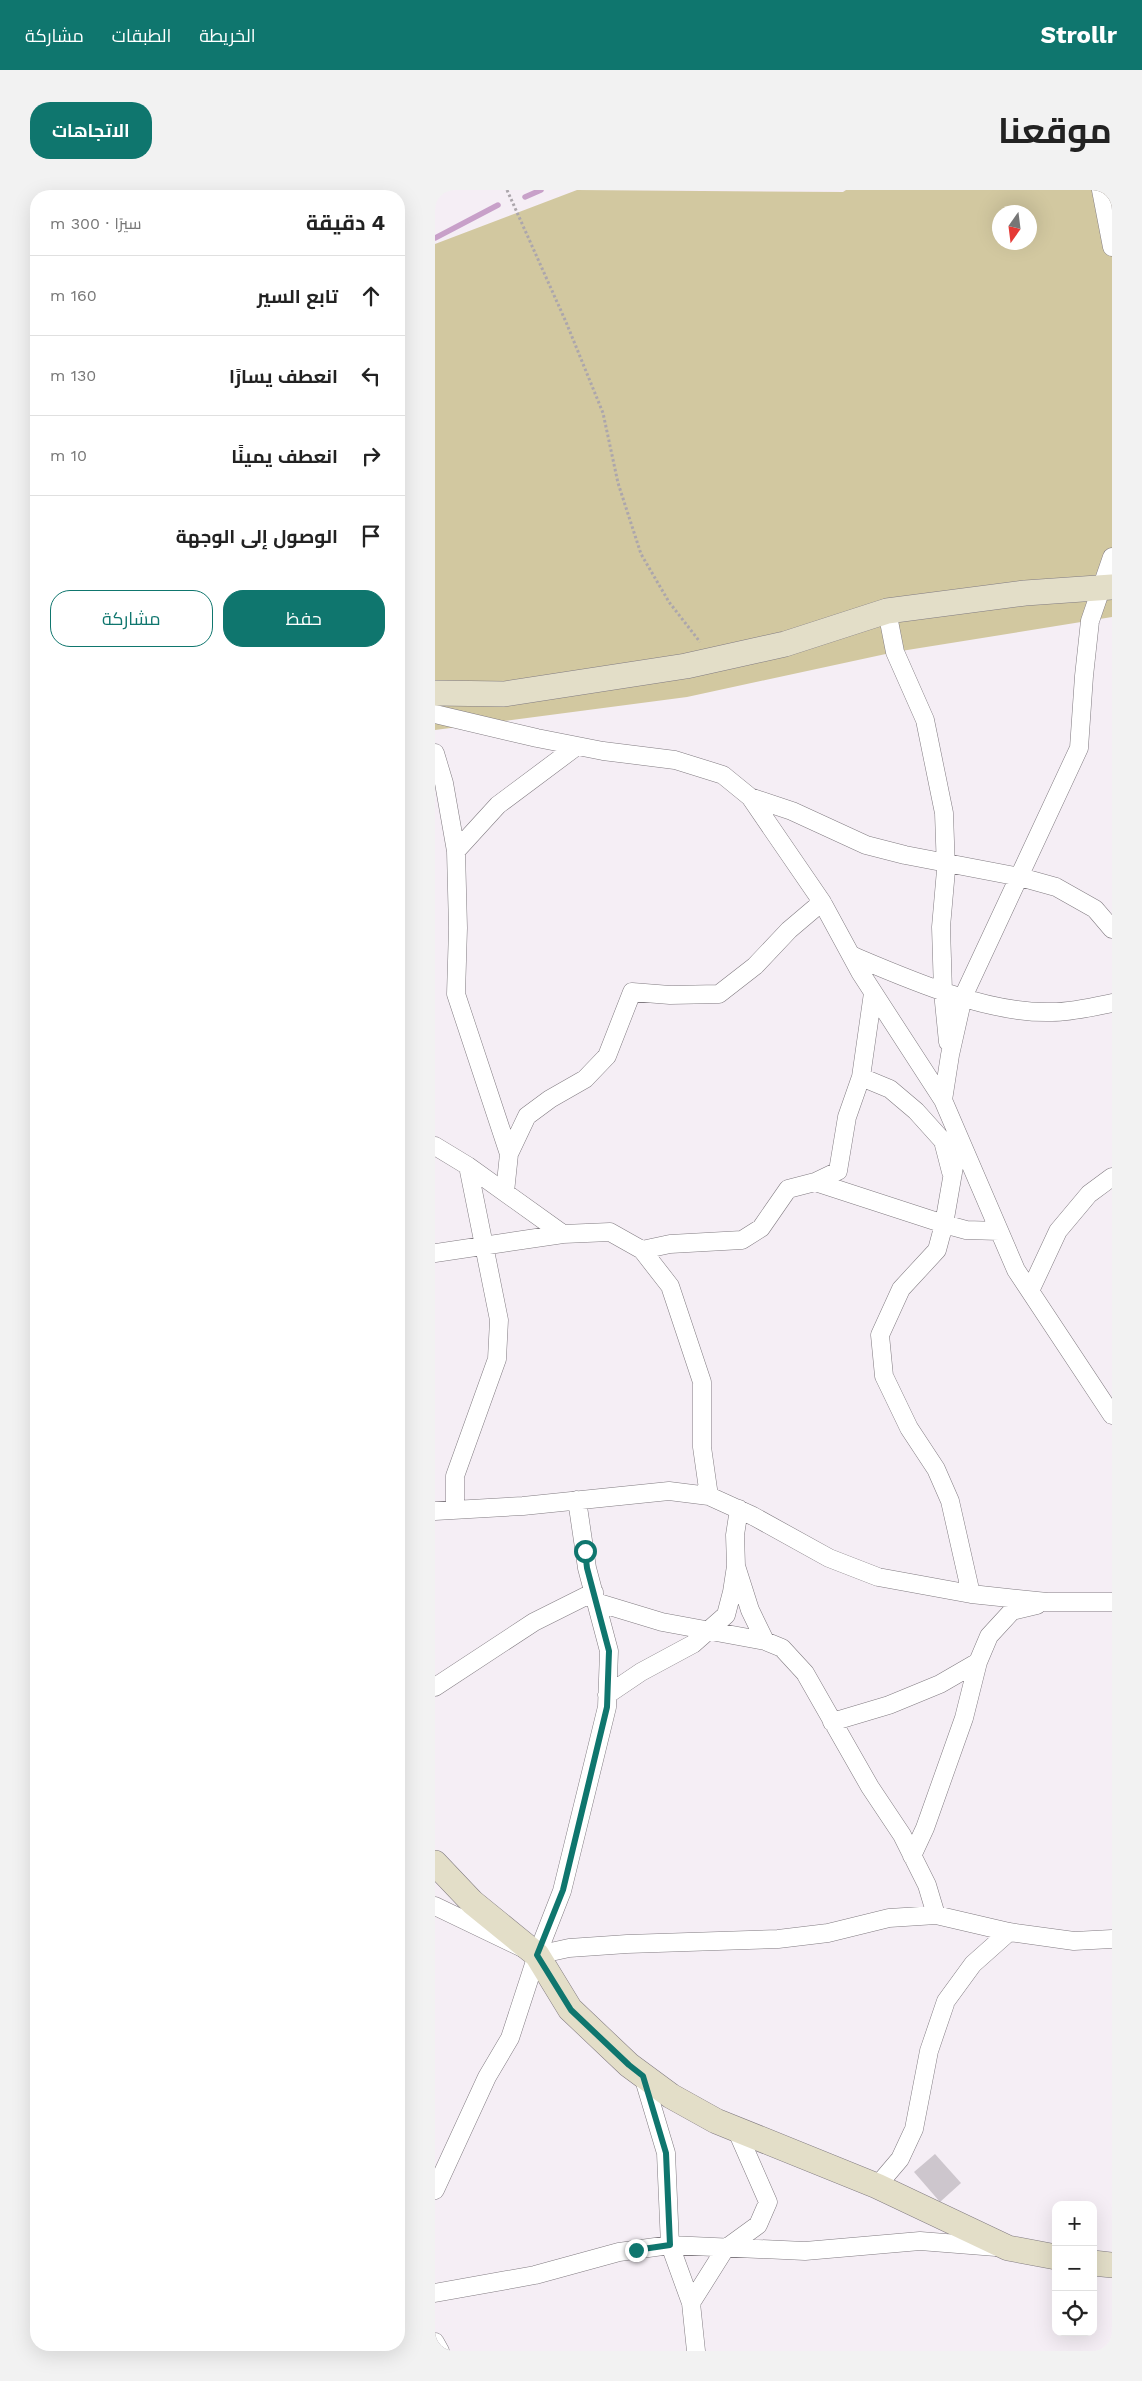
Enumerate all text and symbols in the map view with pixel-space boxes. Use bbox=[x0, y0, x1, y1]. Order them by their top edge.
text: Strollr bbox=[1040, 21, 1117, 49]
text: مشاركة bbox=[25, 25, 84, 46]
text: الطبقات bbox=[112, 25, 171, 46]
text: الخريطة bbox=[199, 25, 256, 46]
button: الاتجاهات bbox=[30, 102, 152, 159]
text: موقعنا bbox=[998, 110, 1112, 152]
north arrow bbox=[992, 205, 1037, 250]
text: 4 دقيقة bbox=[306, 210, 385, 235]
text: سيرًا · 300 m bbox=[50, 214, 142, 233]
icon: ahead bbox=[357, 282, 385, 310]
text: تابع السير bbox=[257, 285, 338, 308]
text: 160 m bbox=[50, 286, 97, 305]
icon: left bbox=[357, 362, 385, 390]
text: انعطف يسارًا bbox=[229, 365, 338, 388]
text: 130 m bbox=[50, 366, 96, 385]
icon: right bbox=[357, 442, 385, 470]
text: انعطف يمينًا bbox=[231, 445, 338, 468]
text: 10 m bbox=[50, 446, 87, 465]
icon: arrive bbox=[357, 522, 385, 550]
text: الوصول إلى الوجهة bbox=[176, 525, 338, 548]
button: مشاركة bbox=[50, 590, 213, 647]
button: حفظ bbox=[223, 590, 385, 647]
route start bbox=[574, 1540, 597, 1563]
map controls bbox=[1052, 2201, 1097, 2336]
button: + bbox=[1052, 2201, 1097, 2246]
route end bbox=[625, 2239, 648, 2262]
button: − bbox=[1052, 2246, 1097, 2291]
button: locate bbox=[1052, 2291, 1097, 2336]

